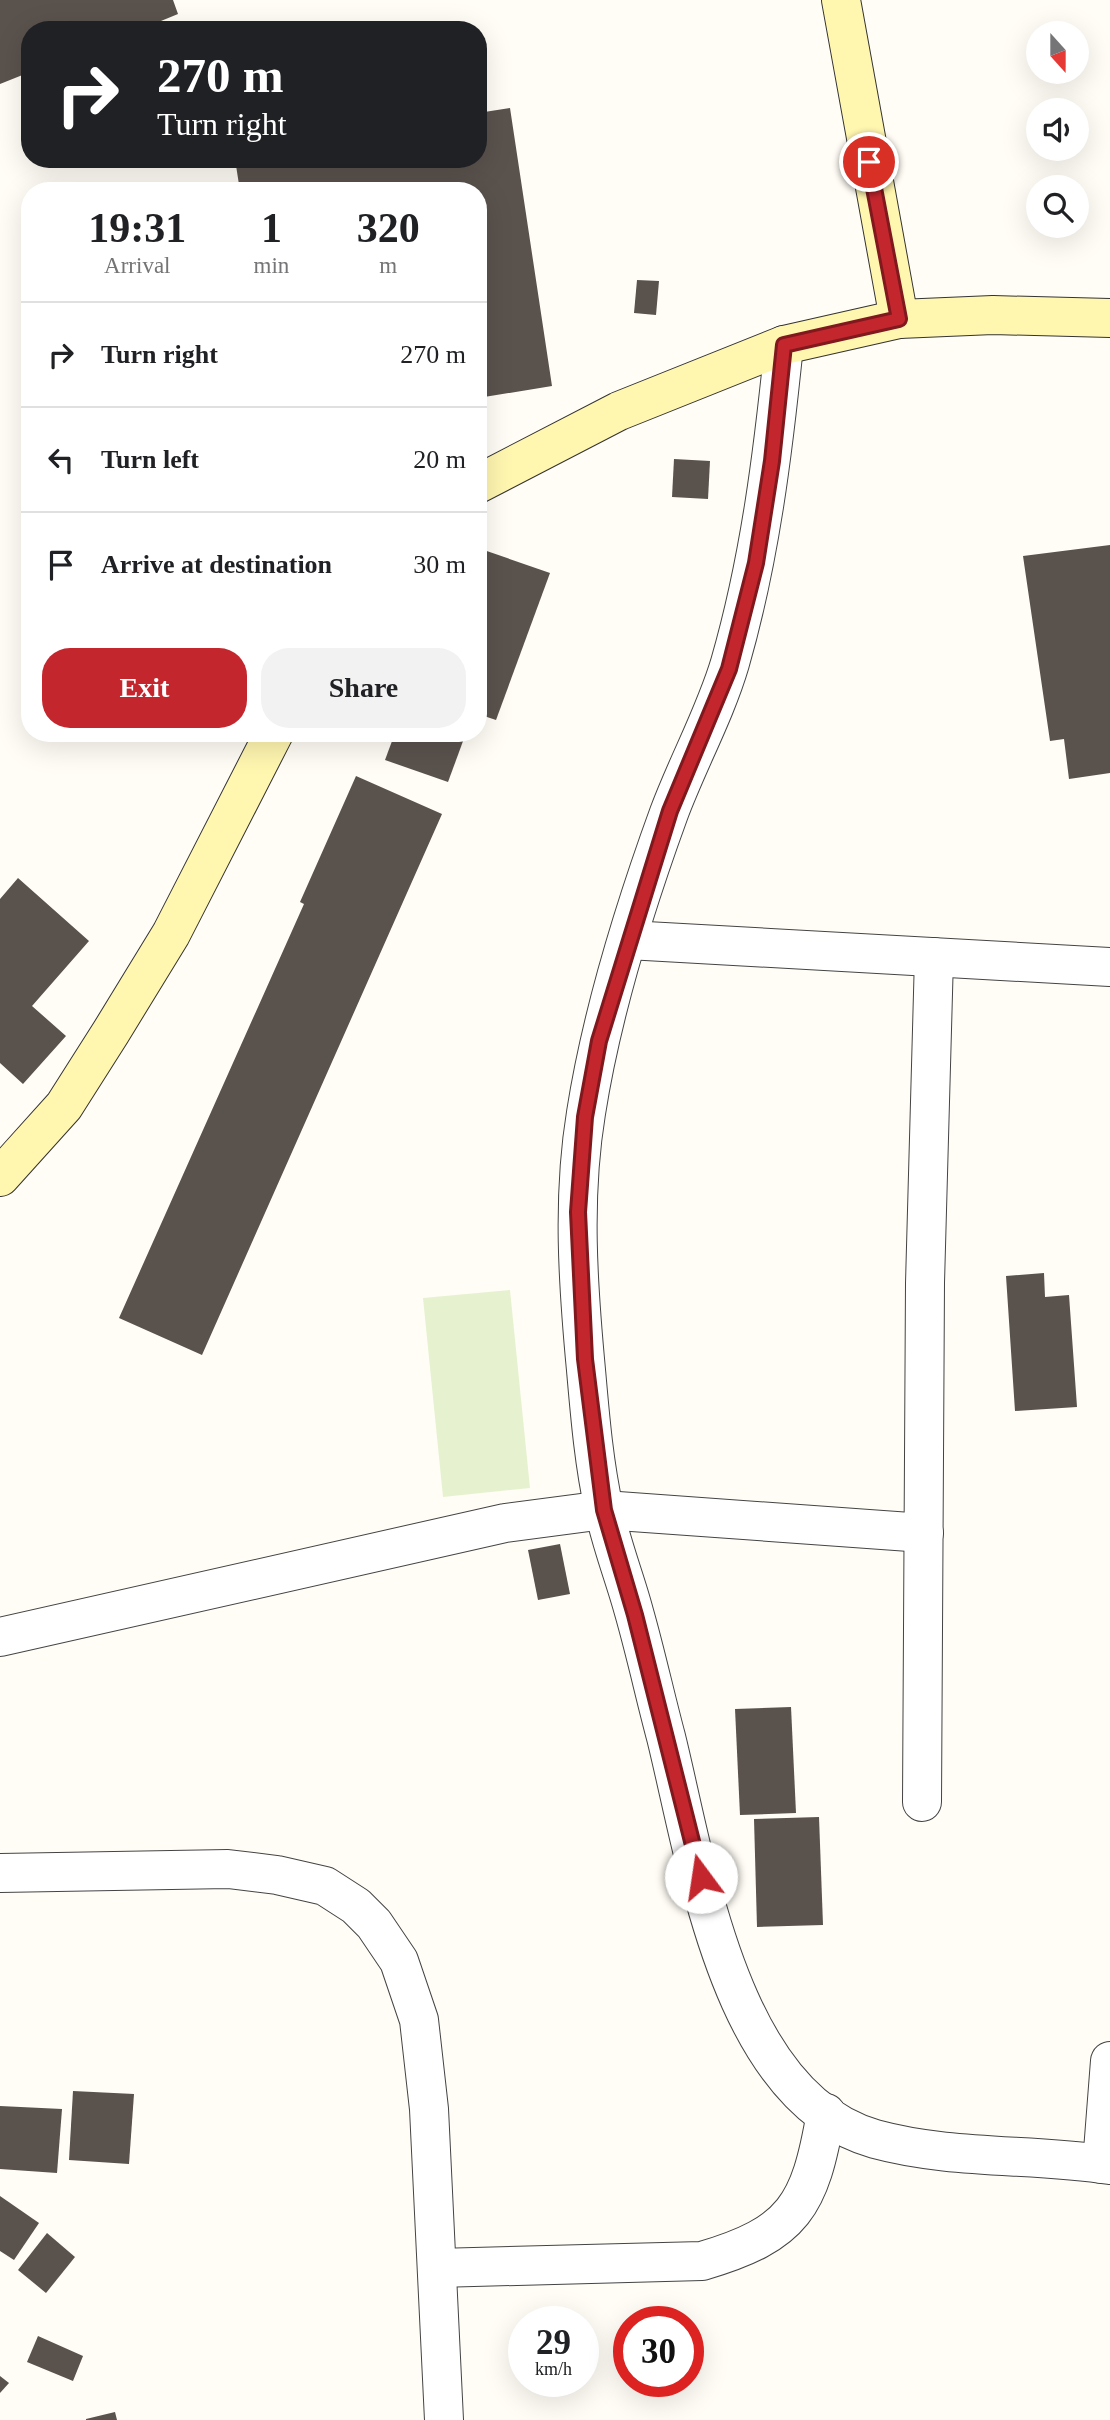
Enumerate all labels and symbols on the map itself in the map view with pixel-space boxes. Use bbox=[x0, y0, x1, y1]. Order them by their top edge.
north arrow bbox=[1026, 21, 1088, 84]
pin bbox=[839, 132, 899, 192]
position arrow bbox=[664, 1840, 738, 1914]
speed limit sign: 30 bbox=[613, 2306, 704, 2397]

